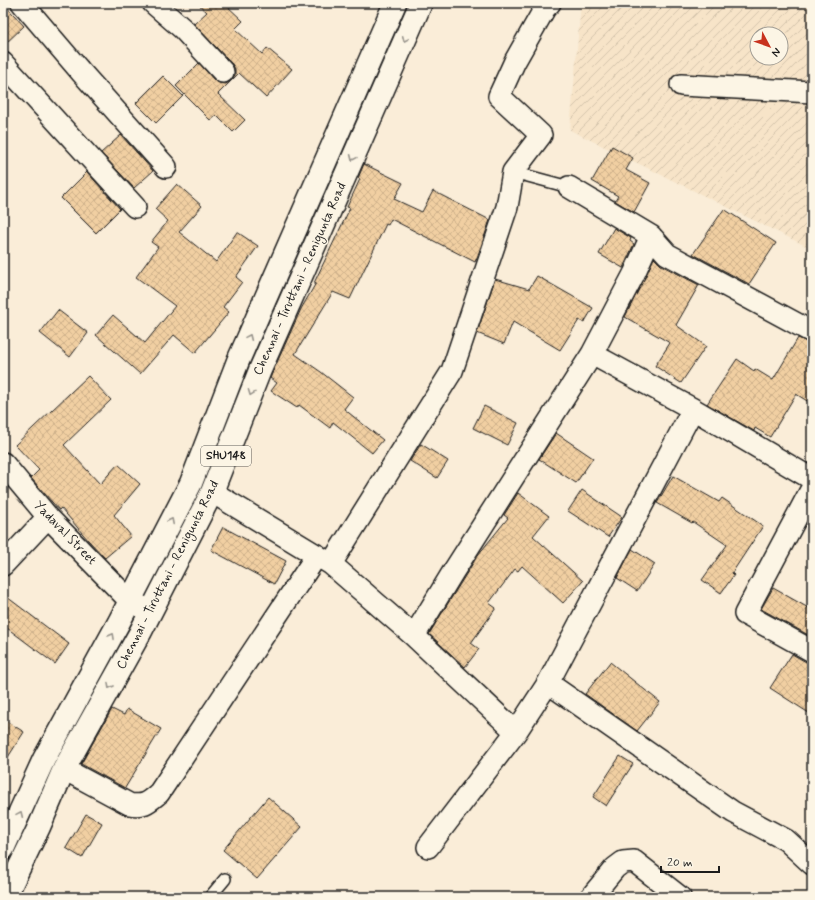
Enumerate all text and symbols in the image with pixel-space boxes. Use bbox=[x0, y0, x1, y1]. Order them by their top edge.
north arrow bbox=[749, 26, 789, 66]
one-way arrow bbox=[402, 34, 410, 42]
text: N bbox=[768, 45, 783, 59]
one-way arrow bbox=[349, 154, 357, 161]
street label: Chennai - Tiruttani - Renigunta Road bbox=[250, 180, 351, 379]
one-way arrow bbox=[244, 333, 252, 341]
one-way arrow bbox=[247, 389, 255, 396]
road number: SHU148 bbox=[201, 446, 251, 466]
street label: Chennai - Tiruttani - Renigunta Road bbox=[113, 478, 224, 673]
street label: Yadaval Street bbox=[30, 497, 100, 569]
one-way arrow bbox=[167, 518, 174, 525]
one-way arrow bbox=[107, 633, 114, 640]
one-way arrow bbox=[108, 682, 115, 689]
one-way arrow bbox=[15, 810, 23, 817]
scale bar bbox=[661, 848, 719, 874]
text: 20 m bbox=[667, 855, 693, 871]

